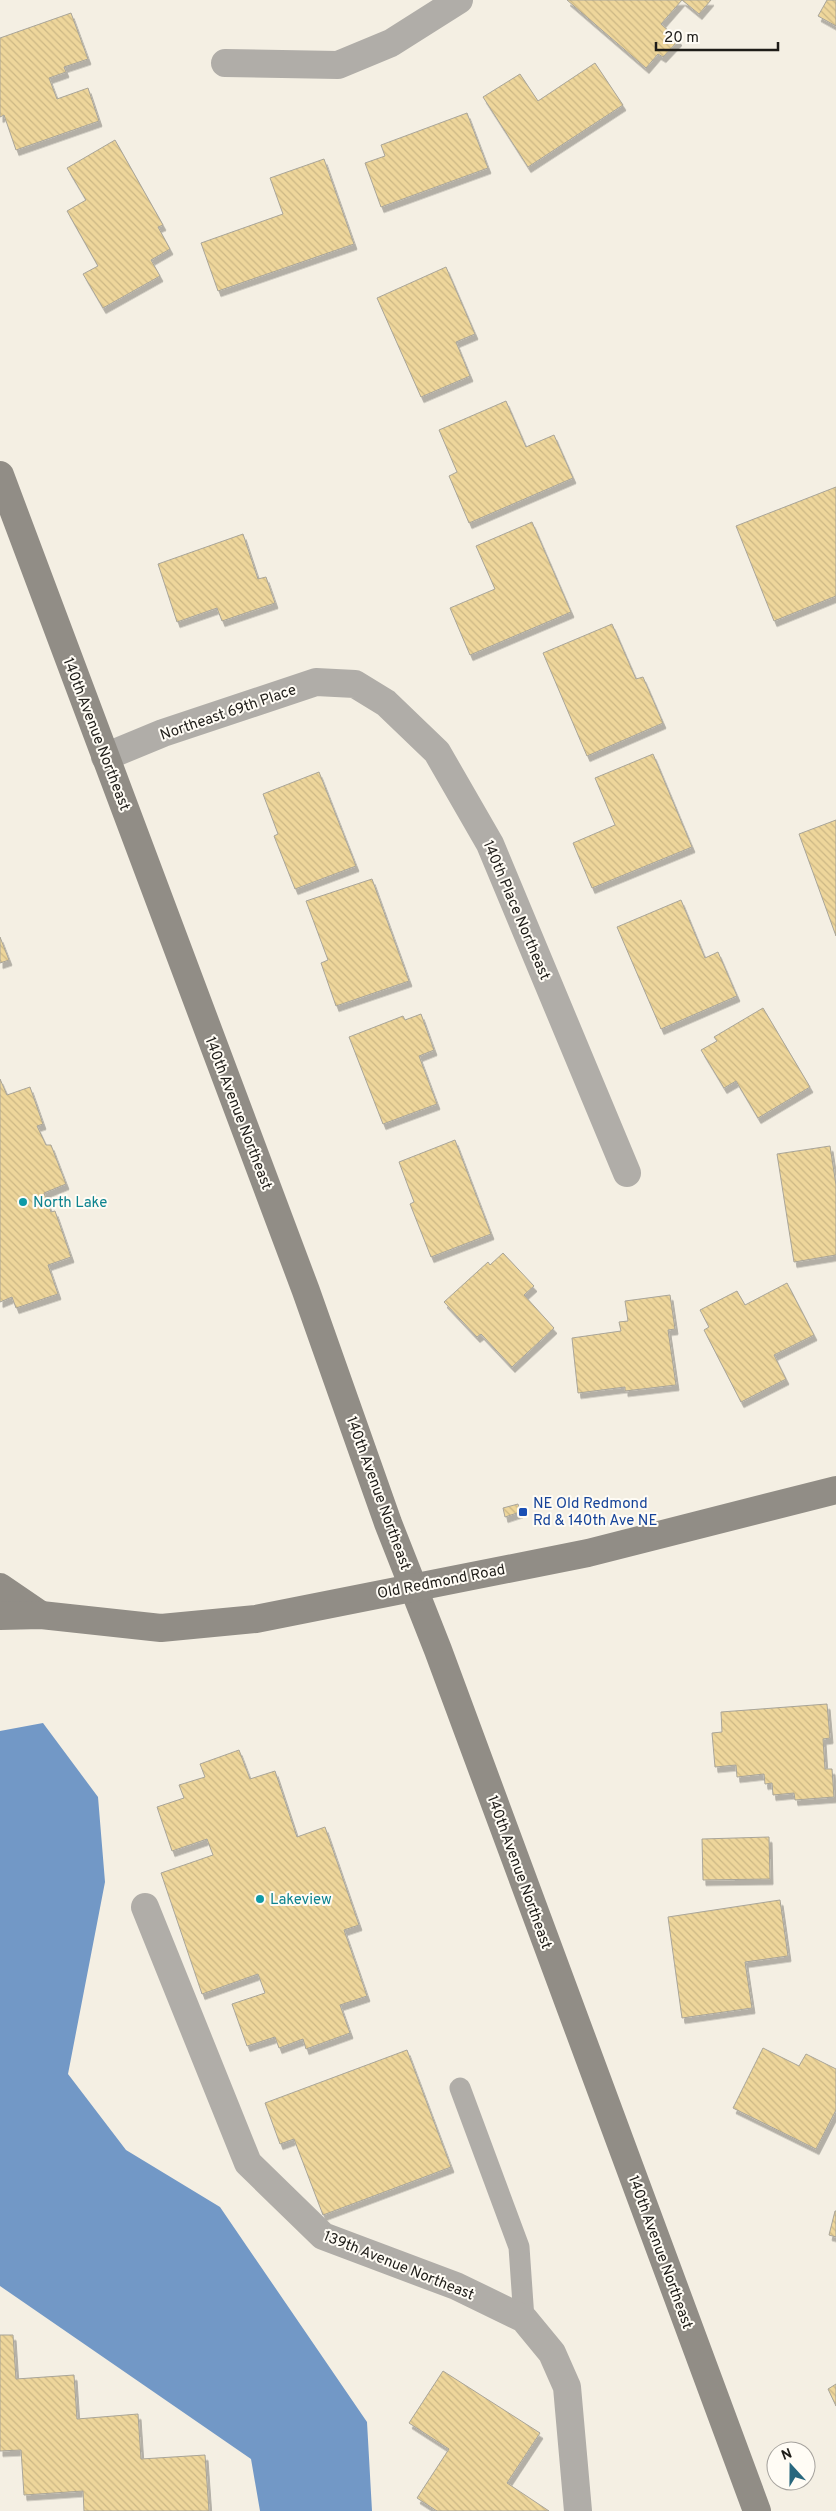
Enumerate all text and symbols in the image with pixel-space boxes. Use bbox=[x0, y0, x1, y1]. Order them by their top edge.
scale bar bbox=[656, 20, 778, 52]
text: 20 m bbox=[664, 29, 699, 48]
street label: 140th Avenue Northeast bbox=[58, 655, 134, 814]
street label: Northeast 69th Place bbox=[158, 681, 299, 746]
street label: 140th Place Northeast bbox=[478, 838, 554, 983]
street label: 140th Avenue Northeast bbox=[200, 1034, 276, 1193]
place label: North Lake bbox=[33, 1194, 107, 1213]
marker: North Lake bbox=[17, 1196, 29, 1208]
street label: 140th Avenue Northeast bbox=[341, 1414, 414, 1573]
place label: NE Old Redmond Rd & 140th Ave NE bbox=[533, 1495, 657, 1531]
marker: NE Old Redmond Rd & 140th Ave NE bbox=[517, 1506, 529, 1518]
street label: Old Redmond Road bbox=[376, 1561, 507, 1604]
street label: 140th Avenue Northeast bbox=[482, 1793, 555, 1952]
place label: Lakeview bbox=[270, 1891, 332, 1910]
marker: Lakeview bbox=[254, 1893, 266, 1905]
street label: 140th Avenue Northeast bbox=[623, 2173, 696, 2332]
street label: 139th Avenue Northeast bbox=[320, 2227, 477, 2305]
north arrow bbox=[766, 2441, 816, 2491]
text: N bbox=[779, 2446, 795, 2465]

